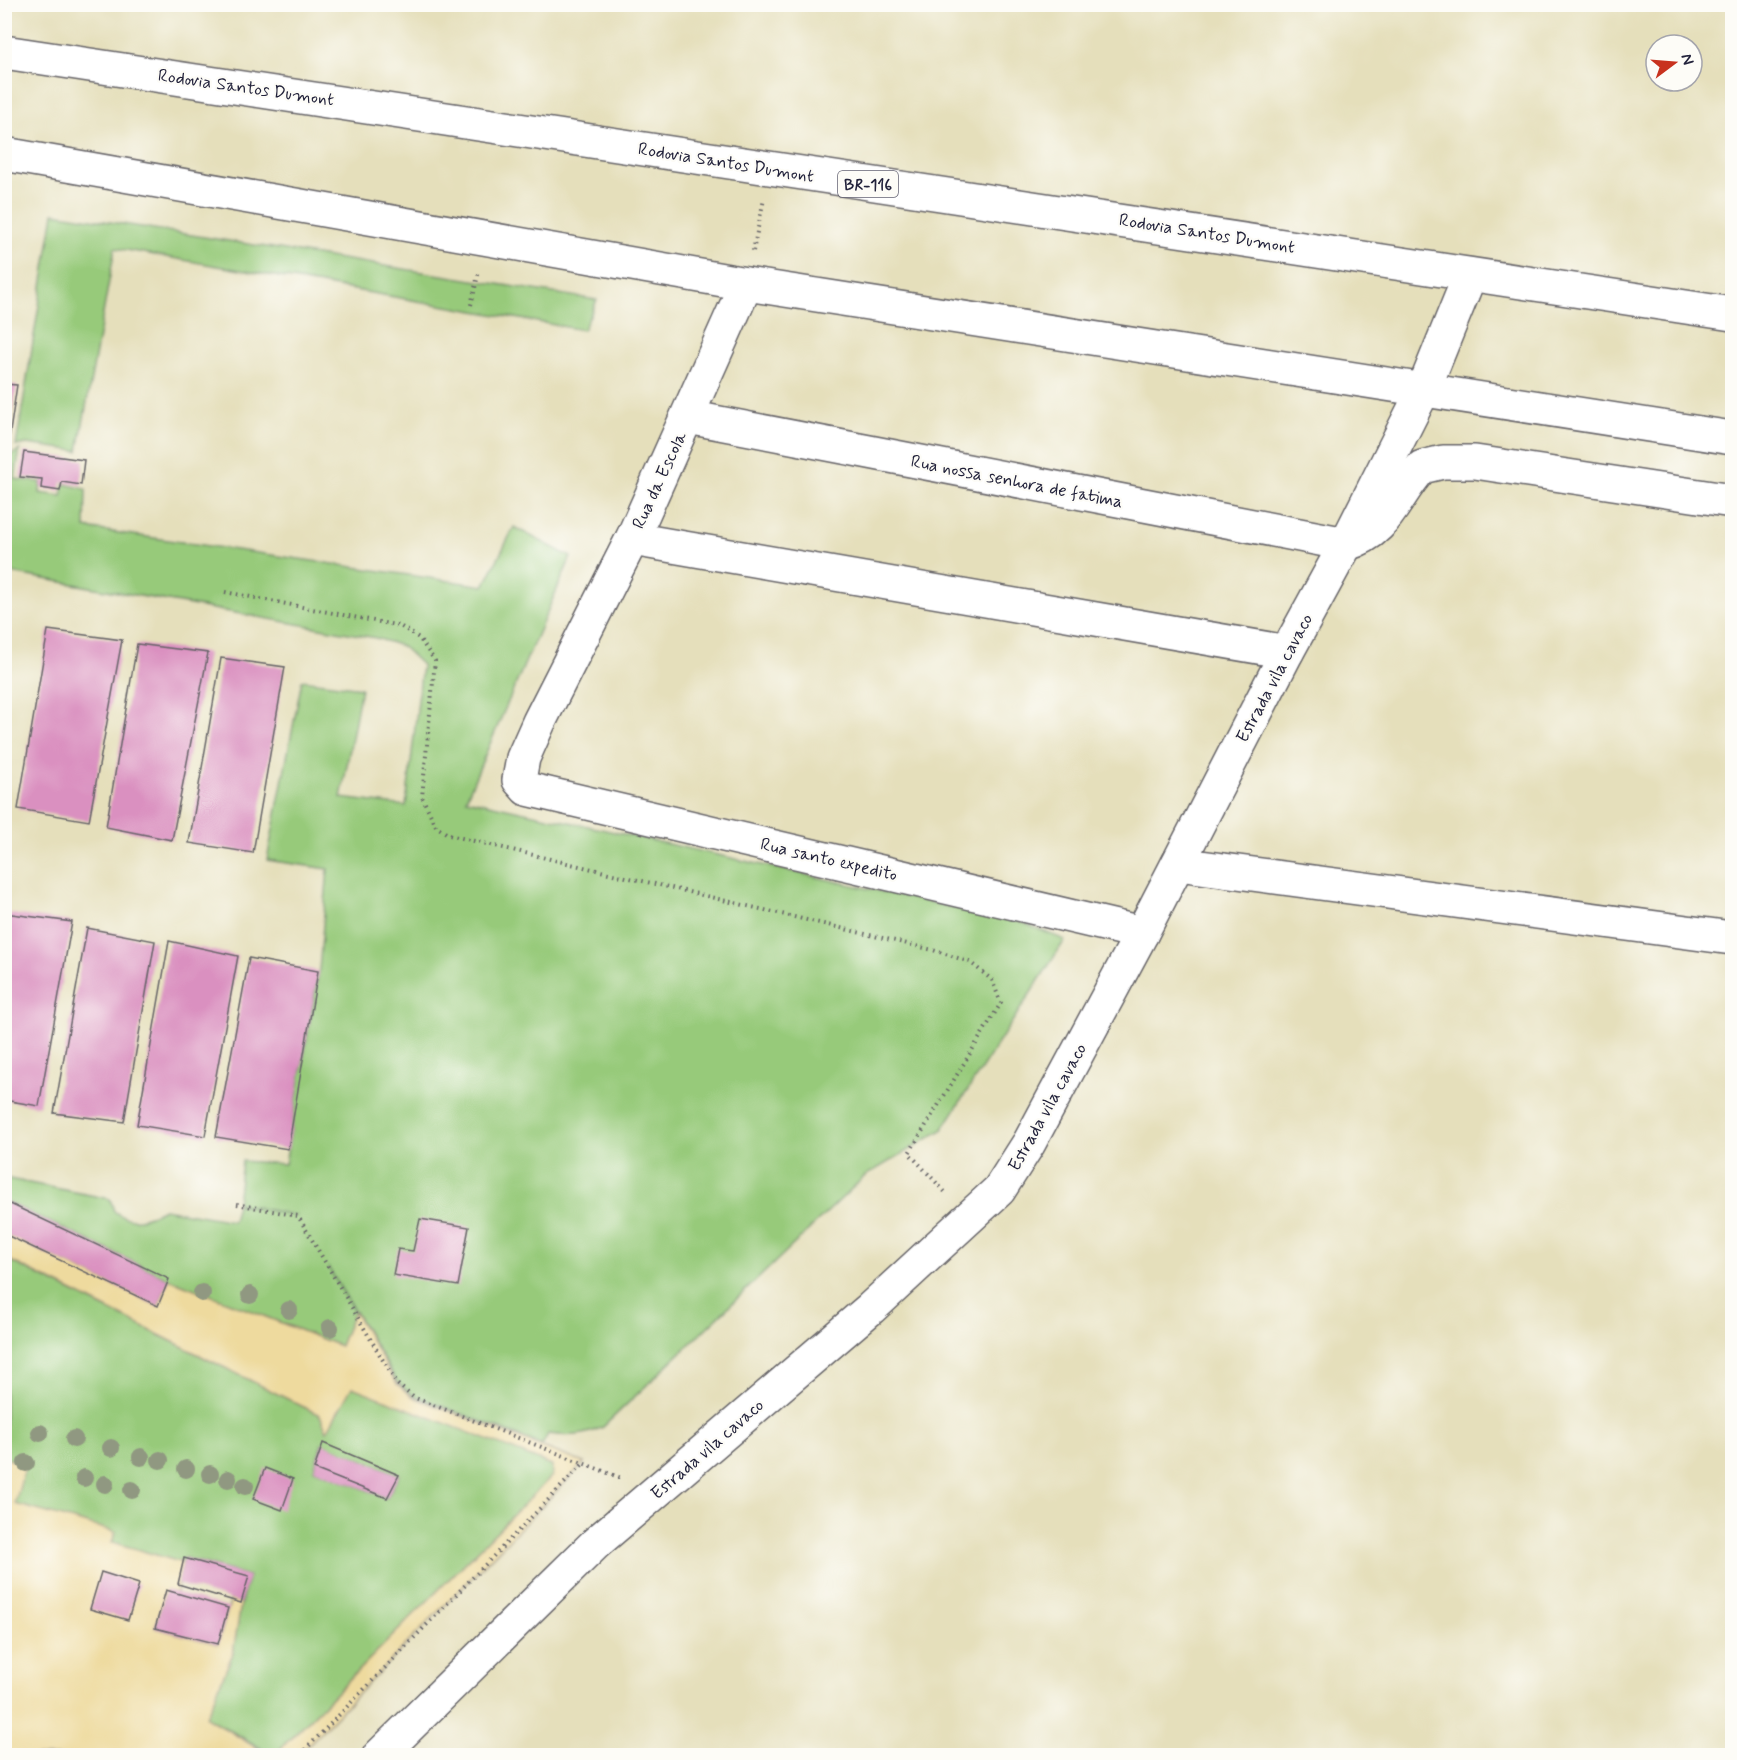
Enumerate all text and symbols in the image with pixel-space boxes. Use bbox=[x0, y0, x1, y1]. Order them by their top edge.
north arrow bbox=[1644, 33, 1704, 93]
text: N bbox=[1675, 51, 1699, 67]
street label: Rodovia Santos Dumont bbox=[156, 64, 336, 112]
street label: Rodovia Santos Dumont bbox=[636, 137, 816, 189]
road number: BR-116 bbox=[838, 171, 898, 197]
street label: Rodovia Santos Dumont bbox=[1117, 208, 1297, 260]
street label: Rua da Escola bbox=[627, 428, 693, 533]
street label: Rua nossa senhora de fatima bbox=[909, 450, 1125, 514]
street label: Estrada vila cavaco bbox=[1231, 610, 1319, 747]
street label: Rua santo expedito bbox=[758, 833, 900, 887]
street label: Estrada vila cavaco bbox=[1003, 1039, 1093, 1176]
street label: Estrada vila cavaco bbox=[646, 1394, 769, 1506]

